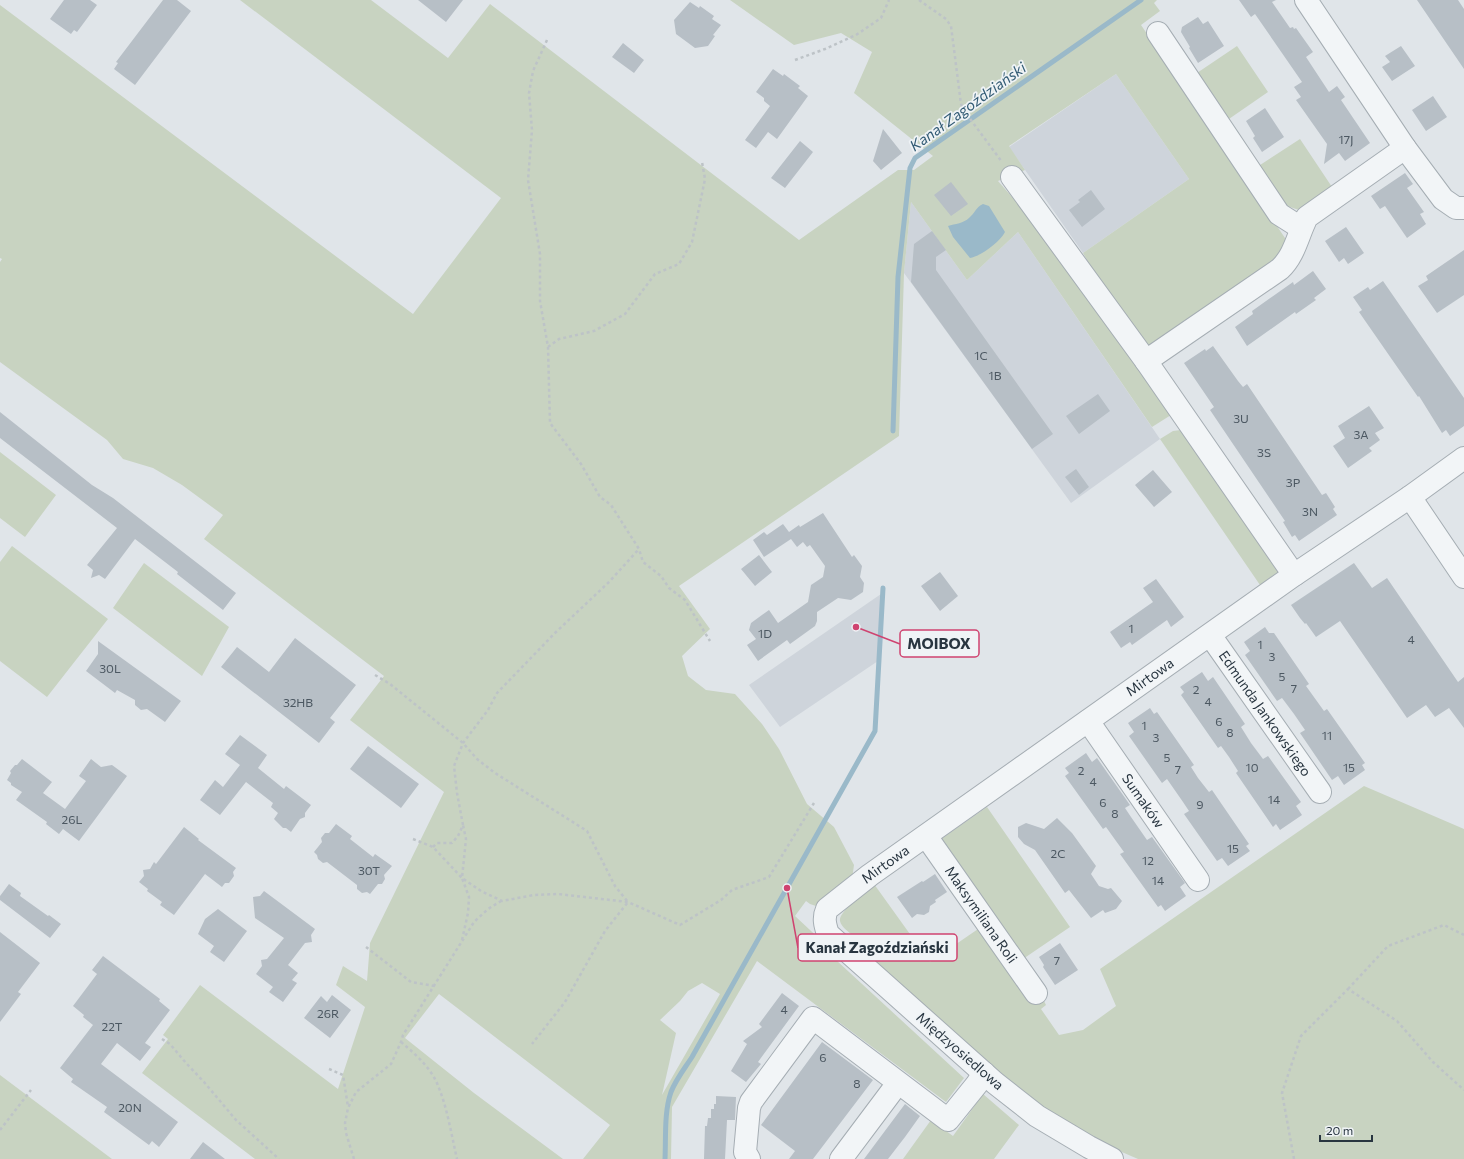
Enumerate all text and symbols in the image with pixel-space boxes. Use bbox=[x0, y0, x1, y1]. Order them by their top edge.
water label: Kanał Zagoździański bbox=[906, 57, 1030, 154]
house number: 17J bbox=[1339, 132, 1353, 147]
house number: 1C bbox=[974, 348, 988, 362]
house number: 1B bbox=[989, 368, 1002, 382]
house number: 3U bbox=[1233, 411, 1249, 425]
house number: 3A bbox=[1354, 427, 1368, 441]
house number: 3S bbox=[1257, 445, 1271, 459]
house number: 3P bbox=[1286, 475, 1301, 489]
house number: 3N bbox=[1302, 504, 1318, 518]
house number: 1 bbox=[1128, 621, 1134, 635]
house number: 1D bbox=[758, 626, 772, 640]
callout: MOIBOX bbox=[900, 630, 979, 657]
house number: 4 bbox=[1407, 632, 1415, 646]
text: MOIBOX bbox=[907, 634, 971, 652]
house number: 1 bbox=[1257, 637, 1263, 651]
street label: Edmunda Jankowskiego bbox=[1216, 647, 1315, 779]
house number: 3 bbox=[1269, 649, 1276, 663]
street label: Mirtowa bbox=[1122, 654, 1177, 699]
house number: 30L bbox=[99, 661, 121, 675]
house number: 5 bbox=[1279, 669, 1286, 683]
house number: 7 bbox=[1291, 681, 1297, 695]
house number: 2 bbox=[1193, 682, 1200, 696]
house number: 4 bbox=[1204, 694, 1212, 708]
house number: 32HB bbox=[283, 695, 313, 709]
house number: 6 bbox=[1215, 714, 1223, 728]
house number: 1 bbox=[1141, 718, 1147, 732]
house number: 8 bbox=[1226, 725, 1234, 739]
house number: 11 bbox=[1322, 728, 1332, 742]
house number: 3 bbox=[1153, 730, 1160, 744]
house number: 5 bbox=[1164, 750, 1171, 764]
house number: 10 bbox=[1246, 760, 1259, 774]
house number: 15 bbox=[1343, 760, 1355, 774]
house number: 7 bbox=[1175, 762, 1181, 776]
house number: 2 bbox=[1078, 763, 1085, 777]
street label: Sumaków bbox=[1119, 770, 1168, 831]
house number: 4 bbox=[1089, 774, 1097, 788]
house number: 14 bbox=[1268, 792, 1280, 806]
house number: 6 bbox=[1099, 795, 1107, 809]
house number: 9 bbox=[1196, 797, 1204, 811]
house number: 8 bbox=[1111, 806, 1119, 820]
house number: 26L bbox=[62, 812, 83, 826]
street label: Mirtowa bbox=[858, 841, 912, 887]
house number: 15 bbox=[1227, 841, 1239, 855]
house number: 2C bbox=[1051, 846, 1065, 860]
house number: 12 bbox=[1142, 853, 1154, 867]
house number: 30T bbox=[358, 863, 380, 877]
street label: Maksymiliana Roli bbox=[942, 863, 1021, 966]
house number: 14 bbox=[1152, 873, 1164, 887]
callout: Kanał Zagoździański bbox=[798, 934, 957, 961]
text: Kanał Zagoździański bbox=[805, 938, 949, 956]
house number: 7 bbox=[1054, 953, 1060, 967]
house number: 4 bbox=[780, 1002, 788, 1016]
house number: 26R bbox=[317, 1006, 339, 1020]
street label: Międzyosiedlowa bbox=[913, 1008, 1007, 1093]
house number: 22T bbox=[101, 1019, 123, 1033]
house number: 6 bbox=[819, 1050, 827, 1064]
house number: 8 bbox=[853, 1076, 861, 1090]
house number: 20N bbox=[118, 1100, 142, 1114]
scale bar bbox=[1320, 1117, 1372, 1143]
text: 20 m bbox=[1326, 1123, 1353, 1137]

